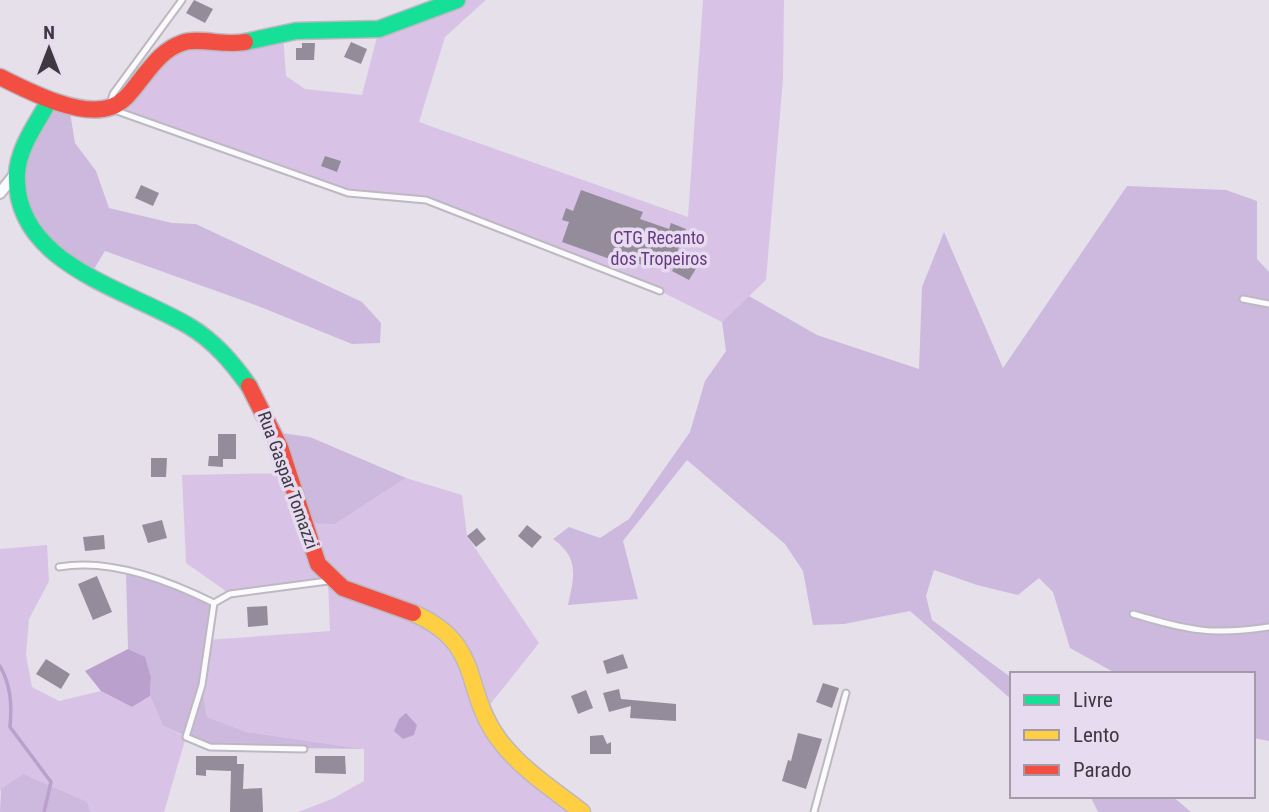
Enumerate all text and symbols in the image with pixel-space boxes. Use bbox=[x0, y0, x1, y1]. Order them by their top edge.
north arrow bbox=[14, 14, 84, 84]
text: N bbox=[43, 21, 55, 44]
park label: CTG Recanto dos Tropeiros bbox=[610, 227, 708, 269]
street label: Rua Gaspar Tomazzi bbox=[254, 408, 323, 551]
legend bbox=[1010, 672, 1255, 798]
text: Livre bbox=[1073, 688, 1113, 712]
text: Lento bbox=[1073, 723, 1120, 747]
text: Parado bbox=[1073, 758, 1132, 782]

